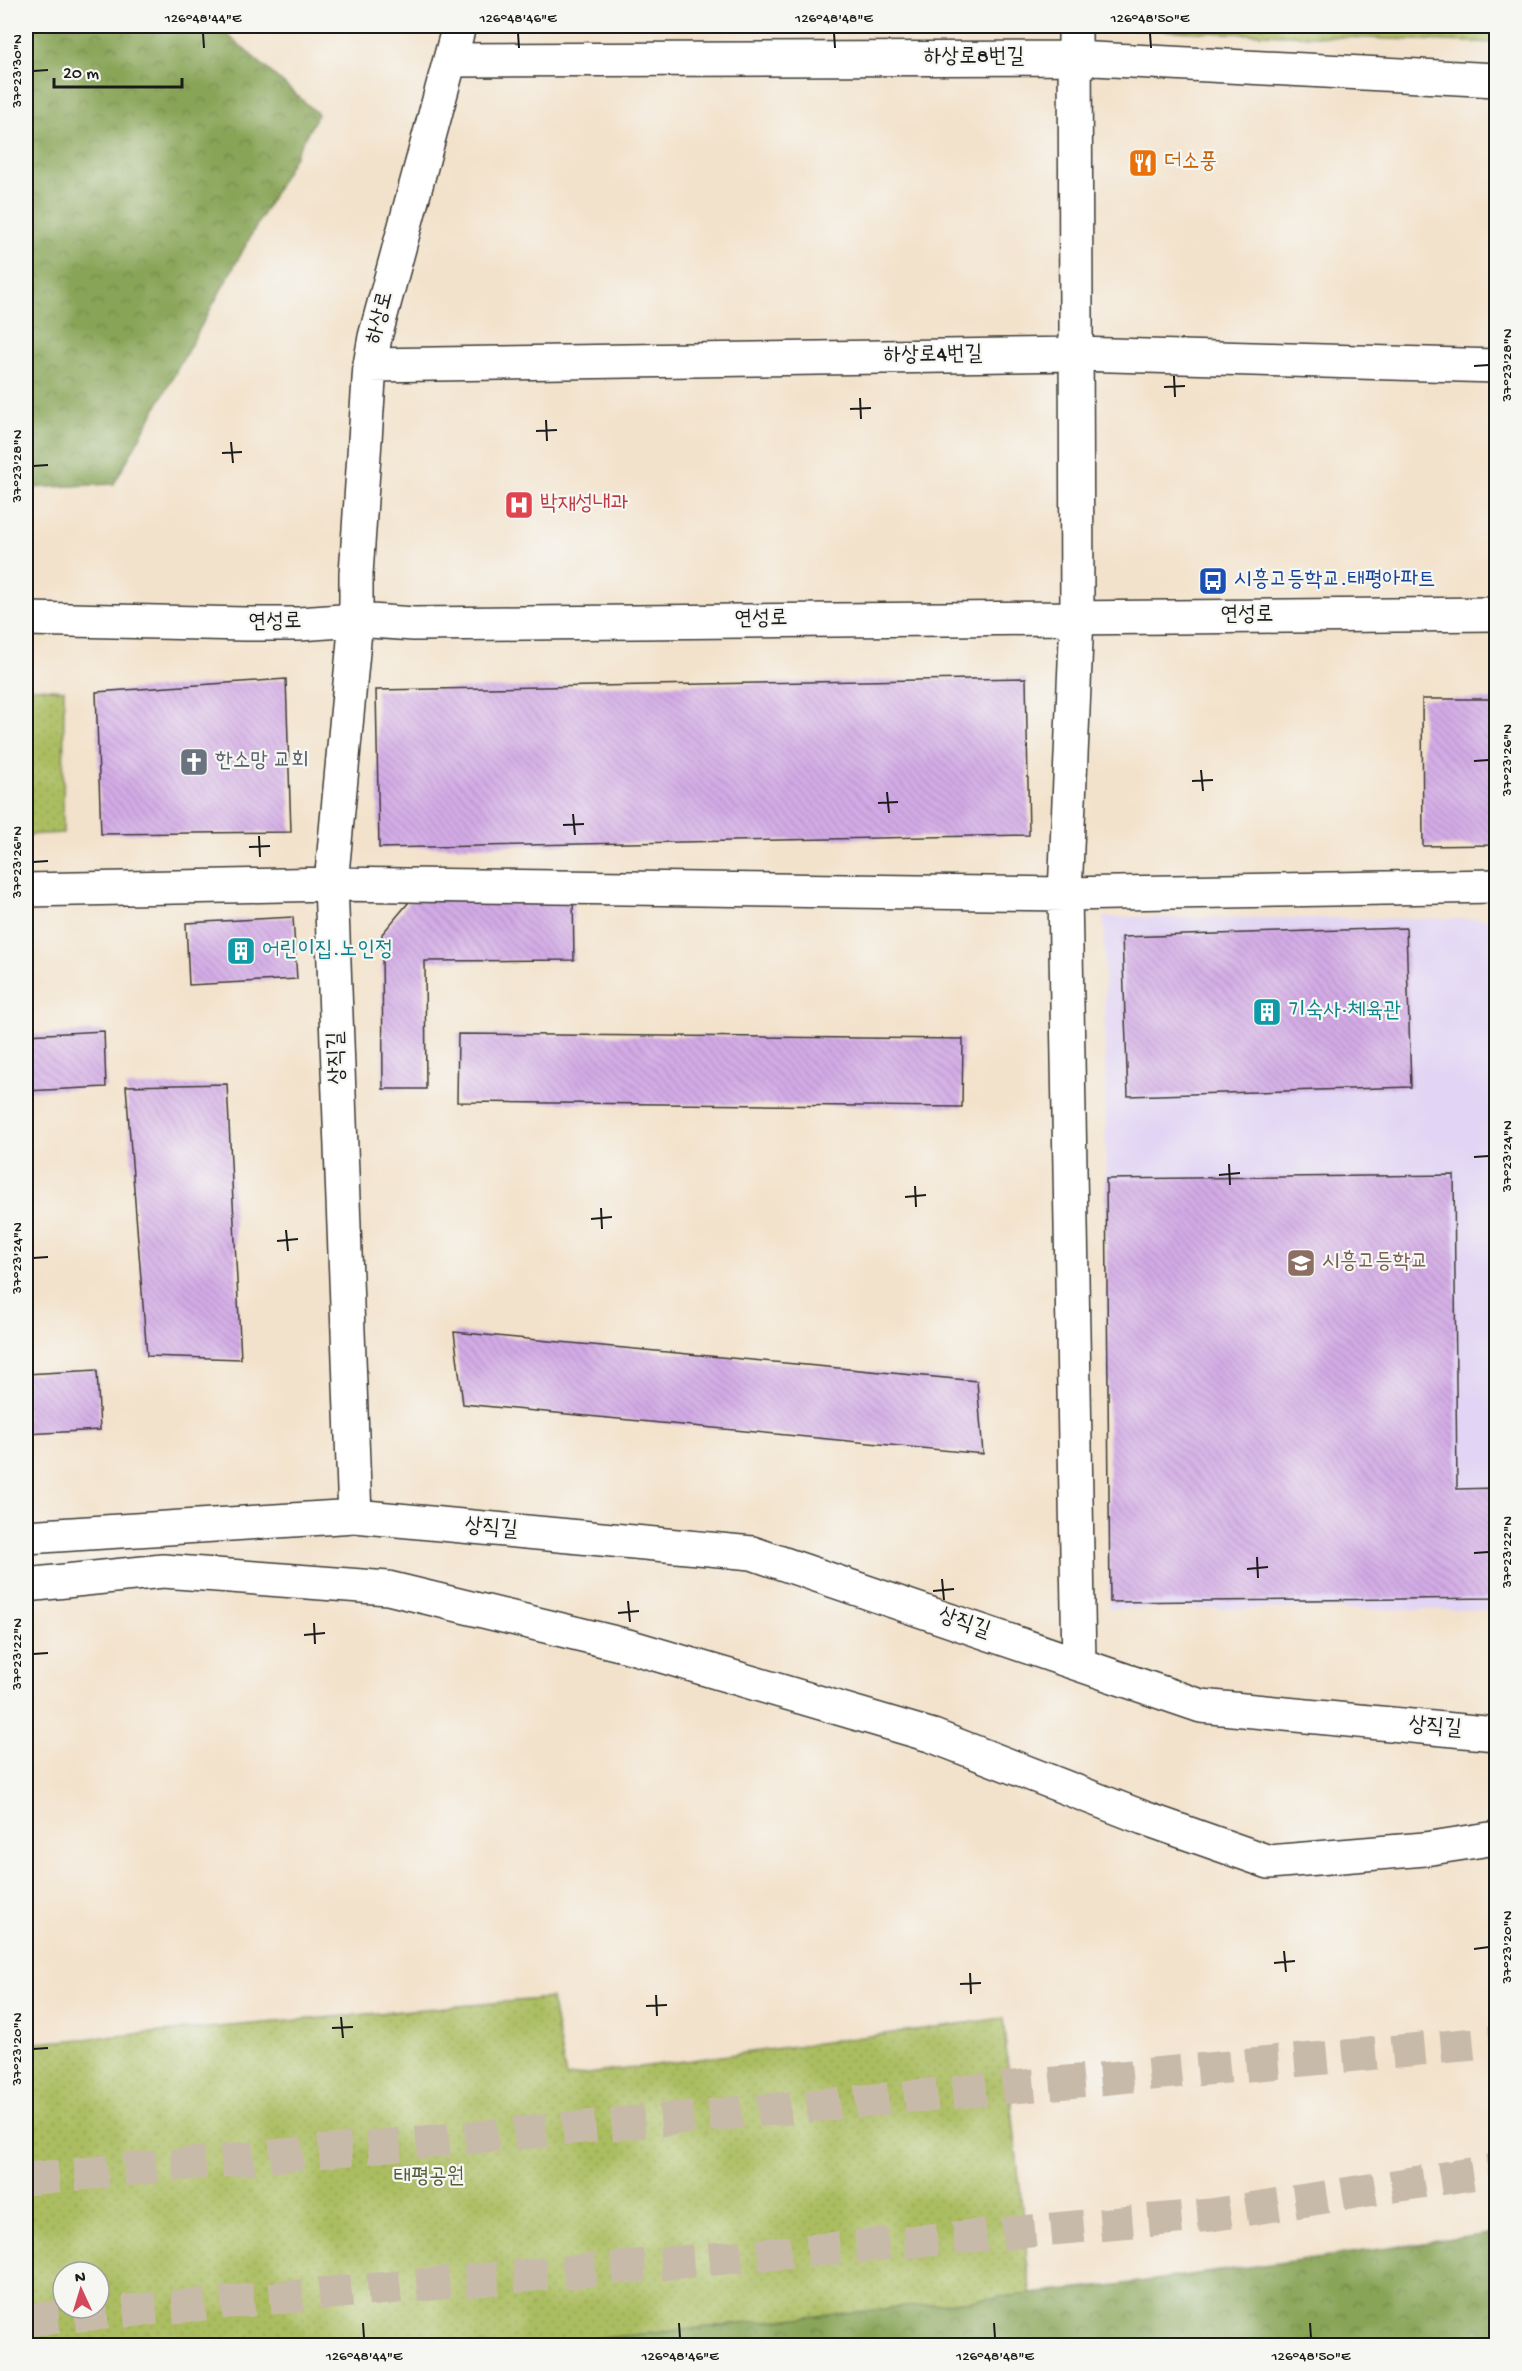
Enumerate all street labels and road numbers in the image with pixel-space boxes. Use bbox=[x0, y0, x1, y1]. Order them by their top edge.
street label: 하상로8번길 bbox=[924, 45, 1025, 71]
street label: 하상로 bbox=[362, 289, 400, 347]
street label: 하상로4번길 bbox=[883, 342, 983, 370]
street label: 연성로 bbox=[1220, 603, 1274, 629]
street label: 연성로 bbox=[734, 607, 788, 633]
street label: 연성로 bbox=[248, 610, 302, 636]
street label: 상직길 bbox=[324, 1031, 352, 1085]
street label: 상직길 bbox=[463, 1514, 519, 1544]
street label: 상직길 bbox=[935, 1603, 994, 1645]
street label: 상직길 bbox=[1407, 1713, 1463, 1743]

